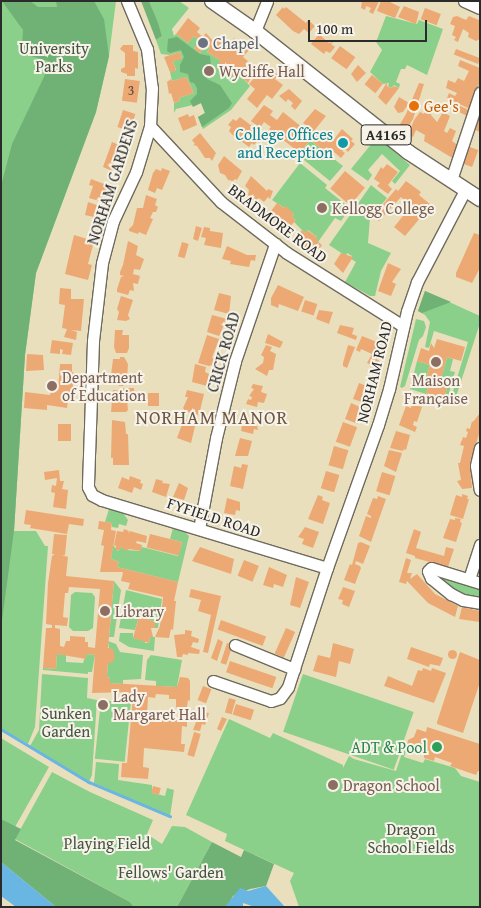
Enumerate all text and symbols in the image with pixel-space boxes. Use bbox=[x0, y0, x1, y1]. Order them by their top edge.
scale bar bbox=[311, 10, 430, 42]
text: 100 m bbox=[316, 18, 353, 39]
place label: Chapel bbox=[213, 33, 259, 53]
marker: Chapel bbox=[197, 37, 209, 49]
park label: University Parks bbox=[19, 38, 89, 76]
place label: Wycliffe Hall bbox=[219, 61, 305, 81]
marker: Wycliffe Hall bbox=[203, 65, 215, 77]
house number: 3 bbox=[128, 82, 134, 98]
place label: Gee's bbox=[424, 96, 459, 116]
marker: Gee's bbox=[408, 100, 420, 112]
street label: NORHAM GARDENS bbox=[83, 117, 141, 247]
road number: A4165 bbox=[360, 122, 412, 148]
place label: College Offices and Reception bbox=[235, 124, 333, 162]
marker: College Offices and Reception bbox=[337, 137, 349, 149]
street label: BRADMORE ROAD bbox=[225, 179, 331, 267]
place label: Kellogg College bbox=[332, 198, 434, 218]
marker: Kellogg College bbox=[316, 202, 328, 214]
street label: CRICK ROAD bbox=[202, 310, 244, 394]
street label: NORHAM ROAD bbox=[352, 319, 396, 425]
marker: Maison Française bbox=[430, 356, 442, 368]
place label: Department of Education bbox=[62, 367, 146, 405]
place label: Maison Française bbox=[404, 370, 468, 408]
marker: Department of Education bbox=[46, 380, 58, 392]
district label: NORHAM MANOR bbox=[134, 407, 290, 429]
street label: FYFIELD ROAD bbox=[165, 493, 263, 541]
place label: Library bbox=[115, 601, 164, 621]
marker: Library bbox=[99, 605, 111, 617]
place label: Lady Margaret Hall bbox=[113, 686, 206, 724]
marker: Lady Margaret Hall bbox=[97, 699, 109, 711]
park label: Sunken Garden bbox=[41, 703, 91, 741]
place label: ADT & Pool bbox=[351, 737, 427, 757]
marker: ADT & Pool bbox=[431, 741, 443, 753]
place label: Dragon School bbox=[343, 775, 440, 795]
marker: Dragon School bbox=[327, 779, 339, 791]
park label: Dragon School Fields bbox=[367, 819, 455, 857]
park label: Playing Field bbox=[64, 833, 150, 853]
park label: Fellows' Garden bbox=[118, 862, 224, 882]

